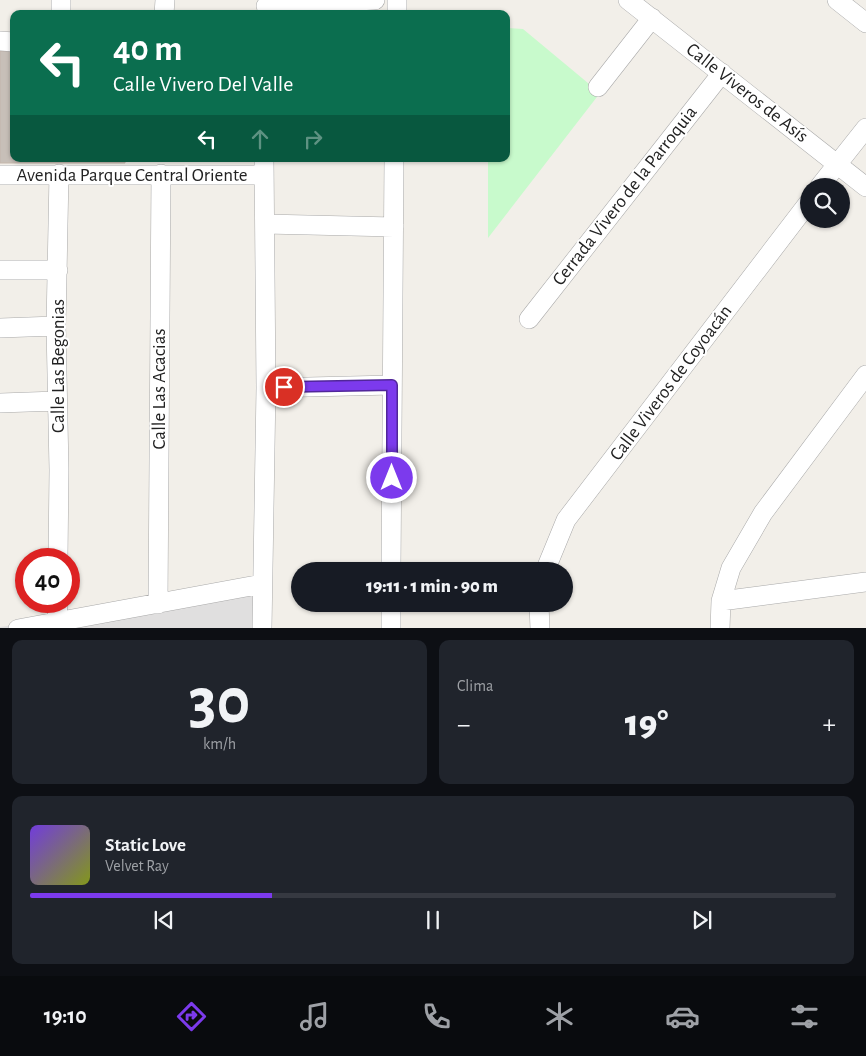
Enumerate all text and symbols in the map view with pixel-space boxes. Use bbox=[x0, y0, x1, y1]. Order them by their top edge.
icon: left bbox=[30, 30, 95, 95]
text: 40 m bbox=[113, 32, 182, 67]
street label: Calle Viveros de Asís bbox=[683, 40, 811, 146]
text: Calle Vivero Del Valle bbox=[113, 73, 293, 95]
street label: Cerrada Vivero de la Parroquia bbox=[549, 103, 701, 289]
icon: left bbox=[193, 125, 221, 153]
icon: ahead bbox=[246, 125, 274, 153]
icon: right bbox=[299, 125, 327, 153]
street label: Avenida Parque Central Oriente bbox=[16, 166, 248, 185]
map controls bbox=[800, 178, 850, 228]
button: search bbox=[800, 178, 850, 228]
street label: Calle Las Begonias bbox=[49, 299, 68, 433]
street label: Calle Viveros de Coyoacán bbox=[606, 302, 736, 464]
street label: Calle Las Acacias bbox=[150, 328, 169, 450]
pin bbox=[263, 366, 305, 408]
icon: arrive bbox=[270, 373, 298, 401]
position arrow bbox=[365, 451, 417, 503]
speed limit sign: 40 bbox=[15, 548, 80, 613]
text: 19:11 · 1 min · 90 m bbox=[366, 577, 498, 596]
text: 30 bbox=[189, 670, 250, 735]
text: Clima bbox=[457, 678, 493, 694]
text: 19° bbox=[625, 705, 668, 743]
text: − bbox=[457, 711, 470, 739]
text: + bbox=[823, 711, 836, 739]
text: km/h bbox=[203, 736, 236, 752]
text: Static Love bbox=[105, 836, 186, 855]
text: Velvet Ray bbox=[105, 858, 169, 874]
icon: previous bbox=[150, 906, 178, 934]
icon: pause bbox=[419, 906, 447, 934]
icon: next bbox=[688, 906, 716, 934]
icon: directions bbox=[174, 999, 209, 1034]
icon: music bbox=[297, 999, 332, 1034]
icon: phone bbox=[419, 999, 454, 1034]
icon: climate bbox=[542, 999, 577, 1034]
icon: car bbox=[665, 999, 700, 1034]
icon: filters bbox=[787, 999, 822, 1034]
text: 19:10 bbox=[44, 1005, 87, 1027]

